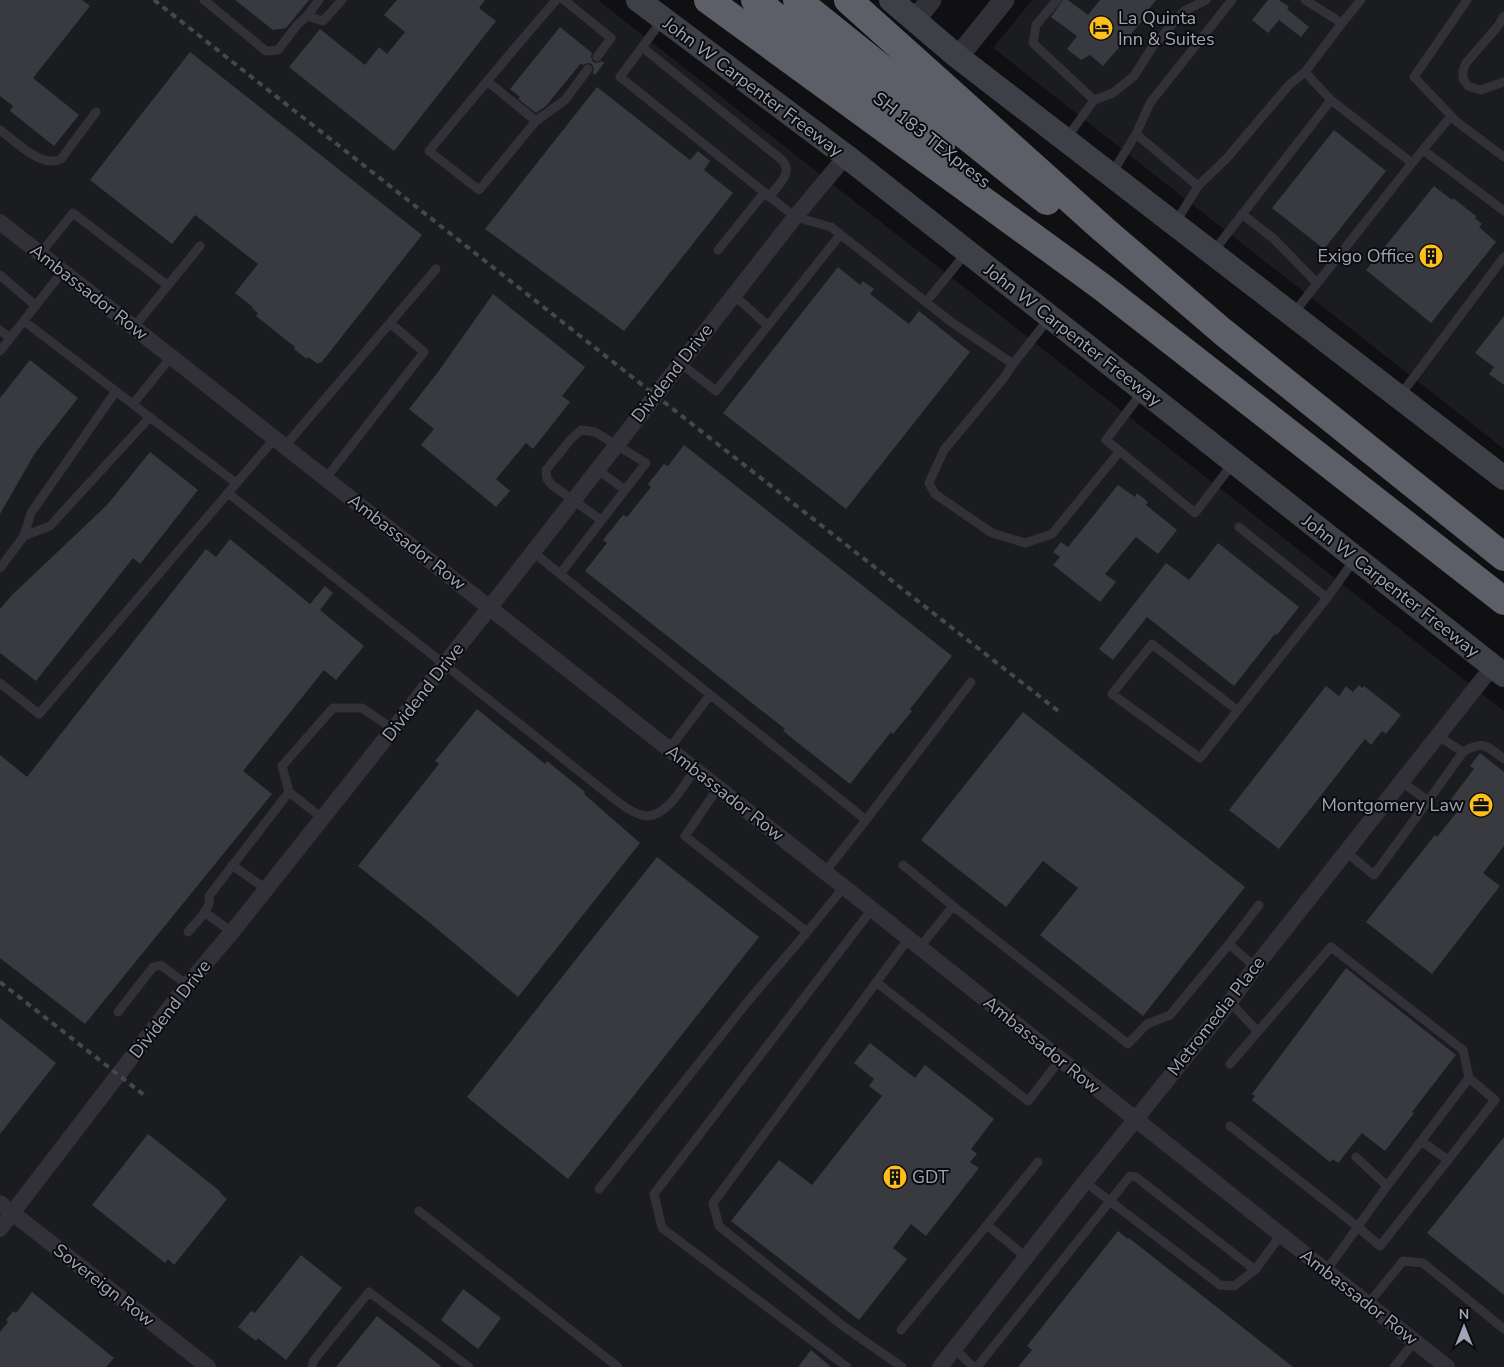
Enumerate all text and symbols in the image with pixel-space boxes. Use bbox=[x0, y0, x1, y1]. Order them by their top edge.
place label: La Quinta Inn & Suites bbox=[1118, 6, 1215, 51]
street label: John W Carpenter Freeway bbox=[658, 11, 848, 163]
hotel icon: La Quinta Inn & Suites bbox=[1088, 15, 1114, 41]
street label: SH 183 TEXpress bbox=[868, 87, 996, 193]
street label: Ambassador Row bbox=[25, 238, 153, 346]
building icon: Exigo Office bbox=[1418, 243, 1444, 269]
place label: Exigo Office bbox=[1317, 244, 1414, 268]
street label: John W Carpenter Freeway bbox=[979, 258, 1167, 412]
street label: Dividend Drive bbox=[626, 319, 718, 427]
street label: Ambassador Row bbox=[343, 488, 471, 596]
street label: John W Carpenter Freeway bbox=[1297, 509, 1485, 663]
street label: Dividend Drive bbox=[377, 638, 469, 746]
street label: Ambassador Row bbox=[661, 739, 789, 847]
office icon: Montgomery Law bbox=[1468, 792, 1494, 818]
place label: Montgomery Law bbox=[1321, 793, 1464, 817]
street label: Metromedia Place bbox=[1162, 951, 1270, 1081]
street label: Dividend Drive bbox=[124, 955, 216, 1063]
street label: Ambassador Row bbox=[979, 990, 1105, 1100]
building icon: GDT bbox=[882, 1164, 908, 1190]
place label: GDT bbox=[912, 1165, 949, 1189]
street label: Sovereign Row bbox=[49, 1238, 159, 1332]
street label: Ambassador Row bbox=[1295, 1243, 1423, 1351]
north arrow bbox=[1439, 1302, 1489, 1352]
text: N bbox=[1459, 1305, 1469, 1324]

